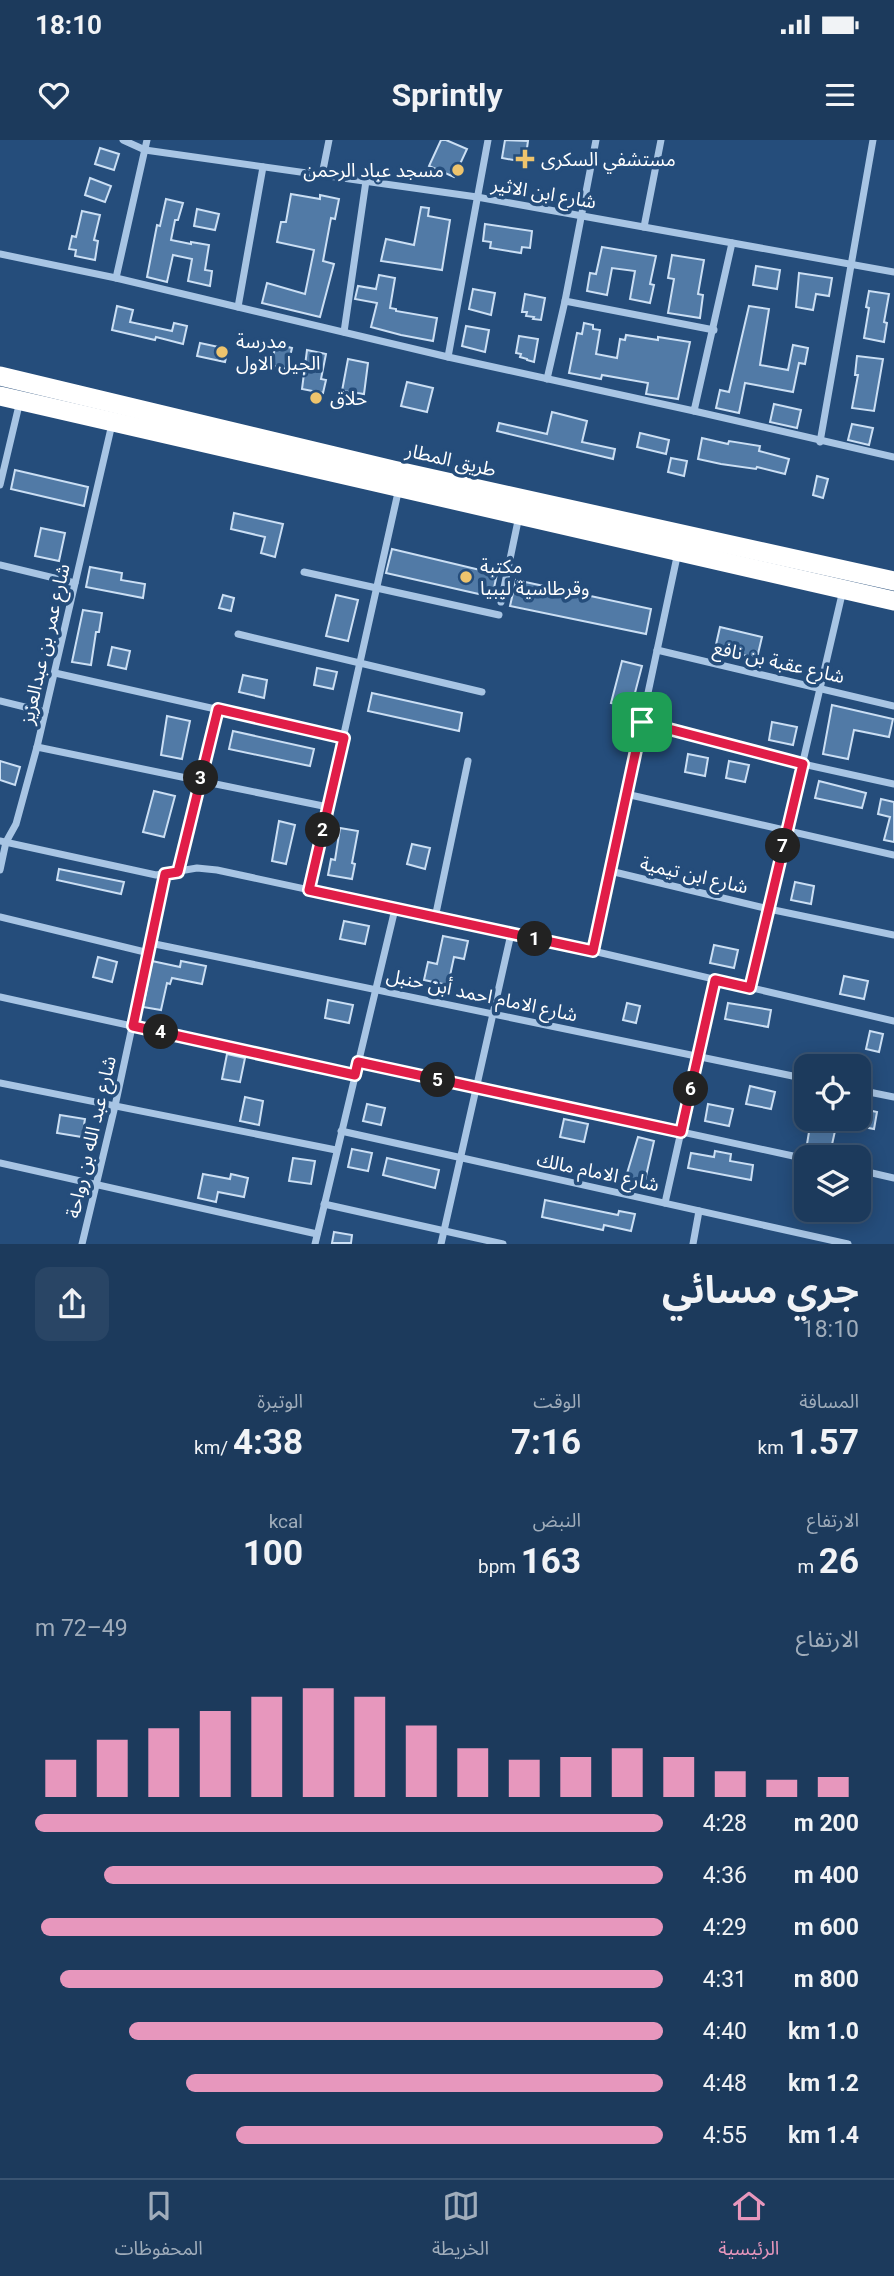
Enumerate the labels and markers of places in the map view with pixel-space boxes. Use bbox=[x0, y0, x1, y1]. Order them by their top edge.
place label: مستشفي السكرى bbox=[541, 148, 676, 174]
marker: مستشفي السكرى bbox=[515, 149, 535, 169]
place label: مسجد عباد الرحمن bbox=[303, 159, 444, 182]
marker: مسجد عباد الرحمن bbox=[450, 162, 466, 178]
place label: مدرسة الجيل الاول bbox=[236, 330, 321, 375]
marker: مدرسة الجيل الاول bbox=[214, 344, 230, 360]
place label: حلاق bbox=[330, 387, 367, 410]
marker: حلاق bbox=[308, 390, 324, 406]
place label: مكتبة وقرطاسية ليبيا bbox=[480, 555, 589, 600]
marker: مكتبة وقرطاسية ليبيا bbox=[458, 569, 474, 585]
pin bbox=[612, 692, 672, 752]
pin: 3 bbox=[184, 760, 218, 796]
pin: 2 bbox=[306, 812, 340, 848]
pin: 7 bbox=[766, 828, 800, 864]
pin: 1 bbox=[518, 922, 552, 956]
pin: 4 bbox=[144, 1014, 178, 1050]
pin: 5 bbox=[420, 1062, 456, 1098]
pin: 6 bbox=[674, 1072, 708, 1107]

